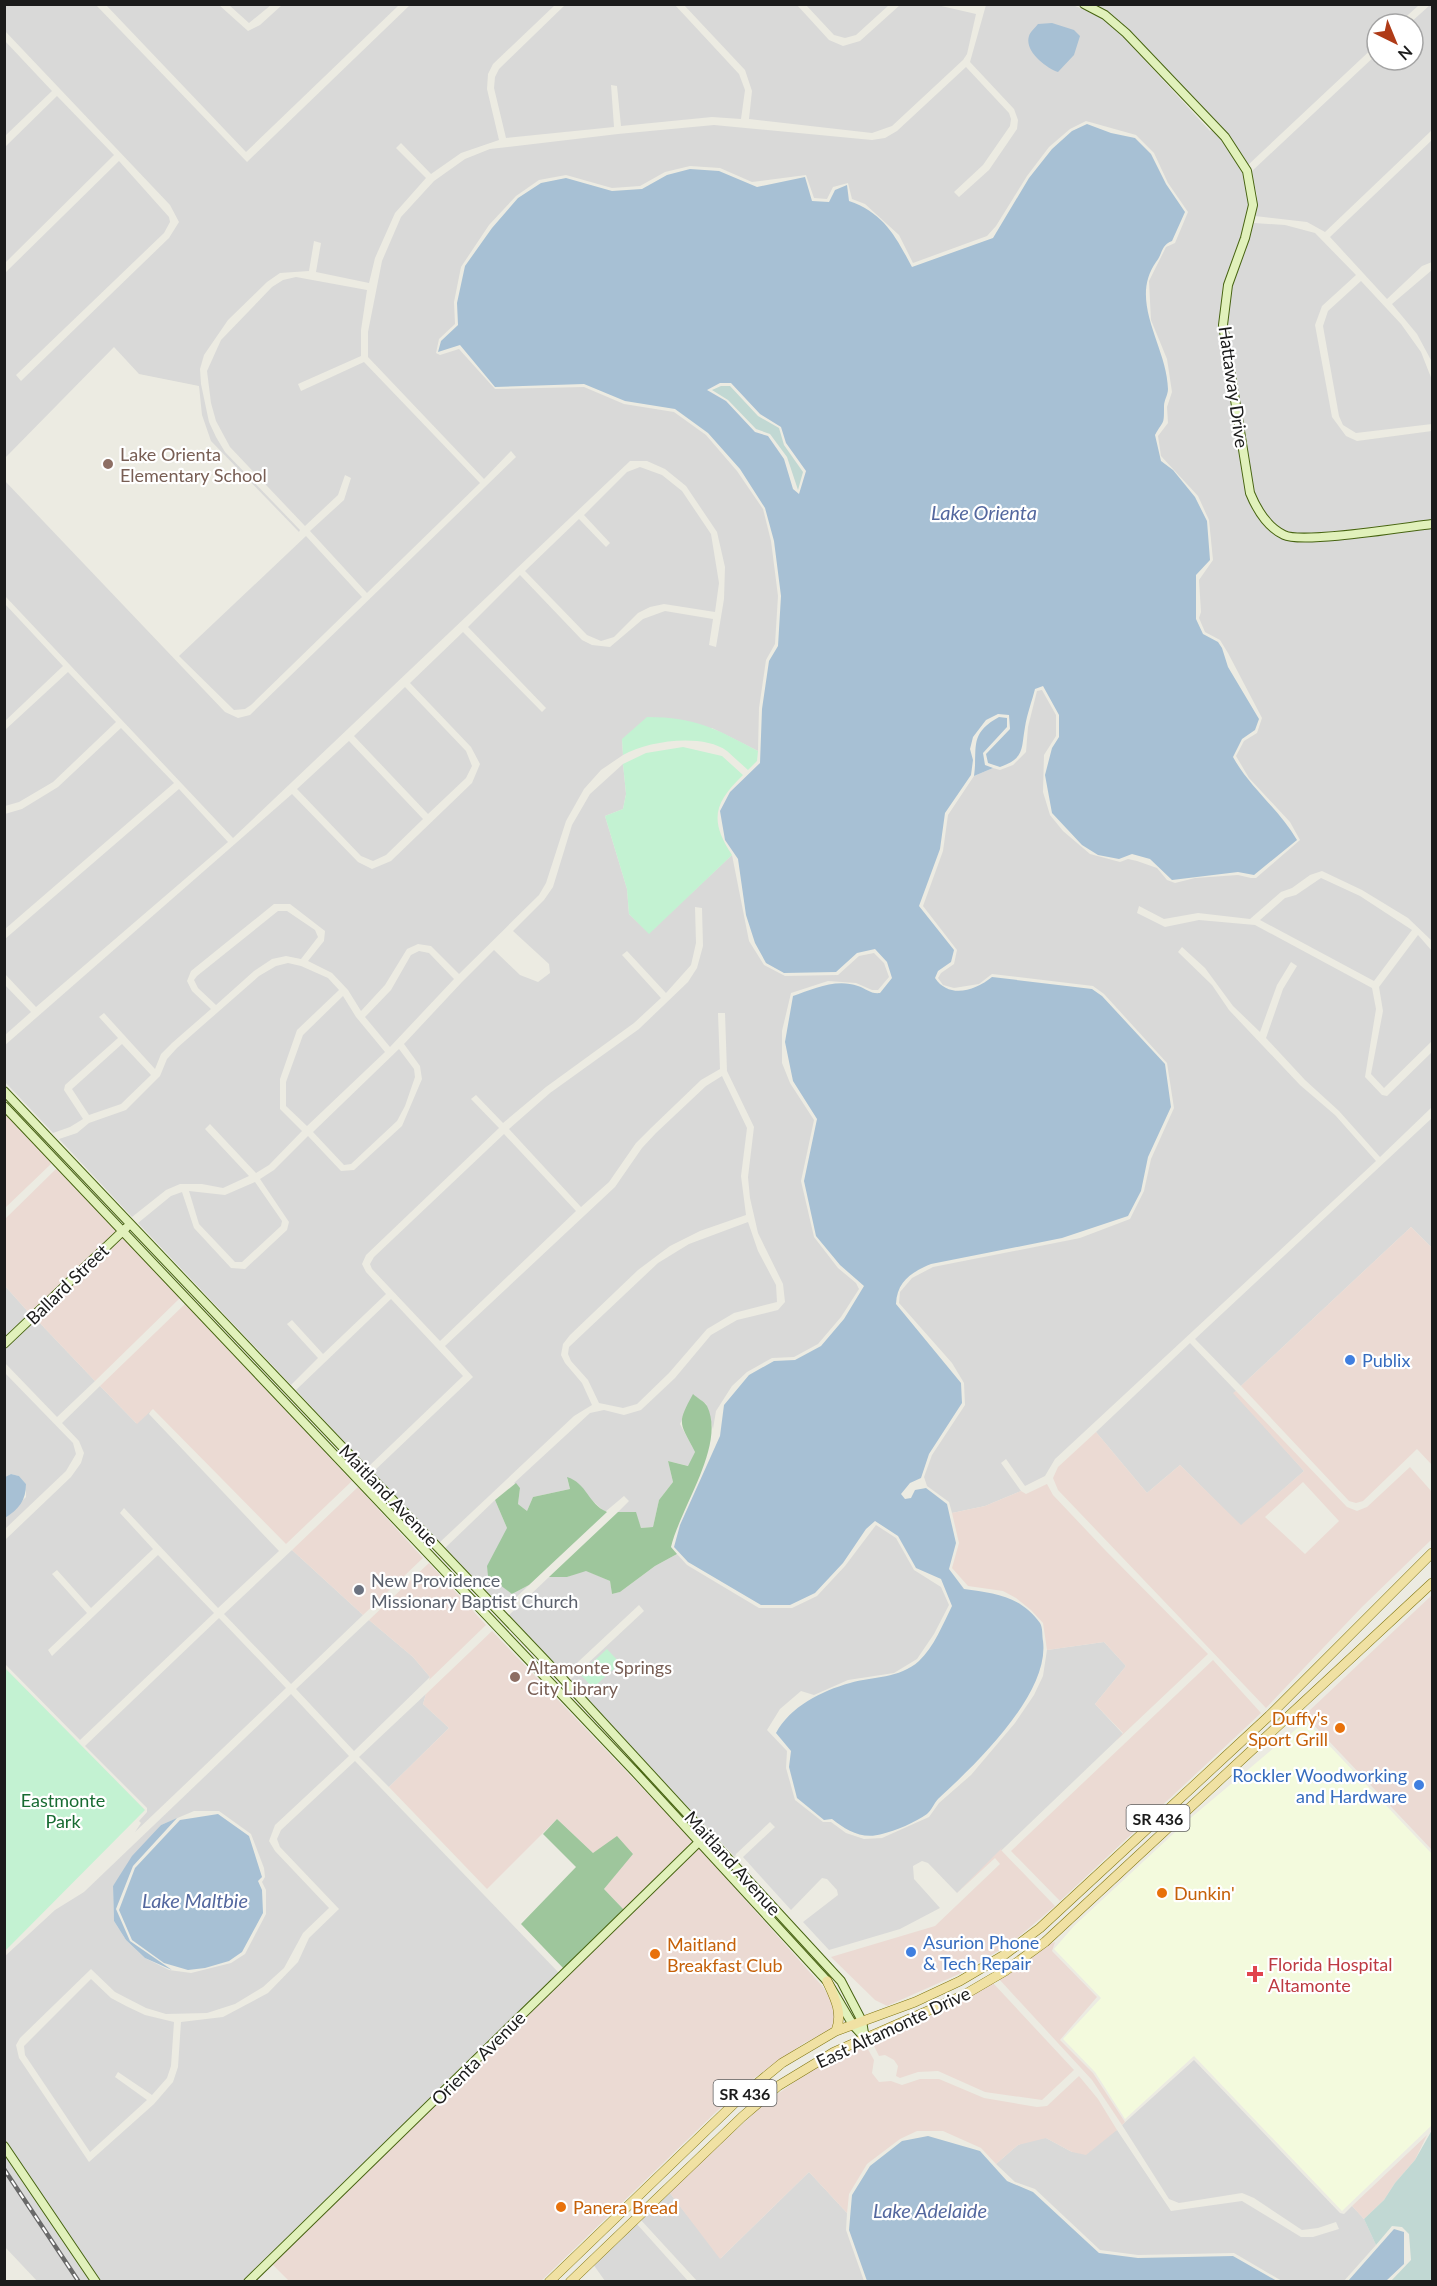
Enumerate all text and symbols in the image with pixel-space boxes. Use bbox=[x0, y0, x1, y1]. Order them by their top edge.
north arrow bbox=[1365, 12, 1425, 72]
text: N bbox=[1395, 42, 1417, 64]
street label: Hattaway Drive bbox=[1215, 325, 1253, 449]
place label: Lake Orienta Elementary School bbox=[120, 443, 267, 486]
marker: Lake Orienta Elementary School bbox=[101, 457, 115, 471]
water label: Lake Orienta bbox=[931, 500, 1037, 524]
street label: Ballard Street bbox=[21, 1239, 113, 1329]
place label: Publix bbox=[1362, 1349, 1410, 1371]
marker: Publix bbox=[1343, 1353, 1357, 1367]
street label: Maitland Avenue bbox=[335, 1439, 443, 1551]
place label: New Providence Missionary Baptist Church bbox=[371, 1569, 578, 1612]
marker: New Providence Missionary Baptist Church bbox=[352, 1583, 366, 1597]
place label: Altamonte Springs City Library bbox=[527, 1656, 672, 1699]
marker: Altamonte Springs City Library bbox=[508, 1670, 522, 1684]
place label: Duffy's Sport Grill bbox=[1248, 1707, 1328, 1750]
marker: Duffy's Sport Grill bbox=[1333, 1721, 1347, 1735]
place label: Rockler Woodworking and Hardware bbox=[1232, 1764, 1407, 1807]
marker: Rockler Woodworking and Hardware bbox=[1412, 1778, 1426, 1792]
park label: Eastmonte Park bbox=[21, 1789, 105, 1832]
road number: SR 436 bbox=[1126, 1805, 1190, 1831]
street label: Maitland Avenue bbox=[680, 1806, 786, 1920]
place label: Dunkin' bbox=[1174, 1882, 1235, 1904]
marker: Dunkin' bbox=[1155, 1886, 1169, 1900]
water label: Lake Maltbie bbox=[142, 1888, 248, 1912]
place label: Asurion Phone & Tech Repair bbox=[923, 1931, 1039, 1974]
place label: Maitland Breakfast Club bbox=[667, 1933, 783, 1976]
marker: Asurion Phone & Tech Repair bbox=[904, 1945, 918, 1959]
marker: Maitland Breakfast Club bbox=[648, 1947, 662, 1961]
place label: Florida Hospital Altamonte bbox=[1268, 1953, 1393, 1996]
marker: Florida Hospital Altamonte bbox=[1246, 1965, 1264, 1983]
street label: East Altamonte Drive bbox=[812, 1982, 974, 2072]
street label: Orienta Avenue bbox=[427, 2007, 529, 2109]
road number: SR 436 bbox=[714, 2080, 777, 2106]
place label: Panera Bread bbox=[573, 2196, 678, 2218]
water label: Lake Adelaide bbox=[873, 2198, 987, 2222]
marker: Panera Bread bbox=[554, 2200, 568, 2214]

